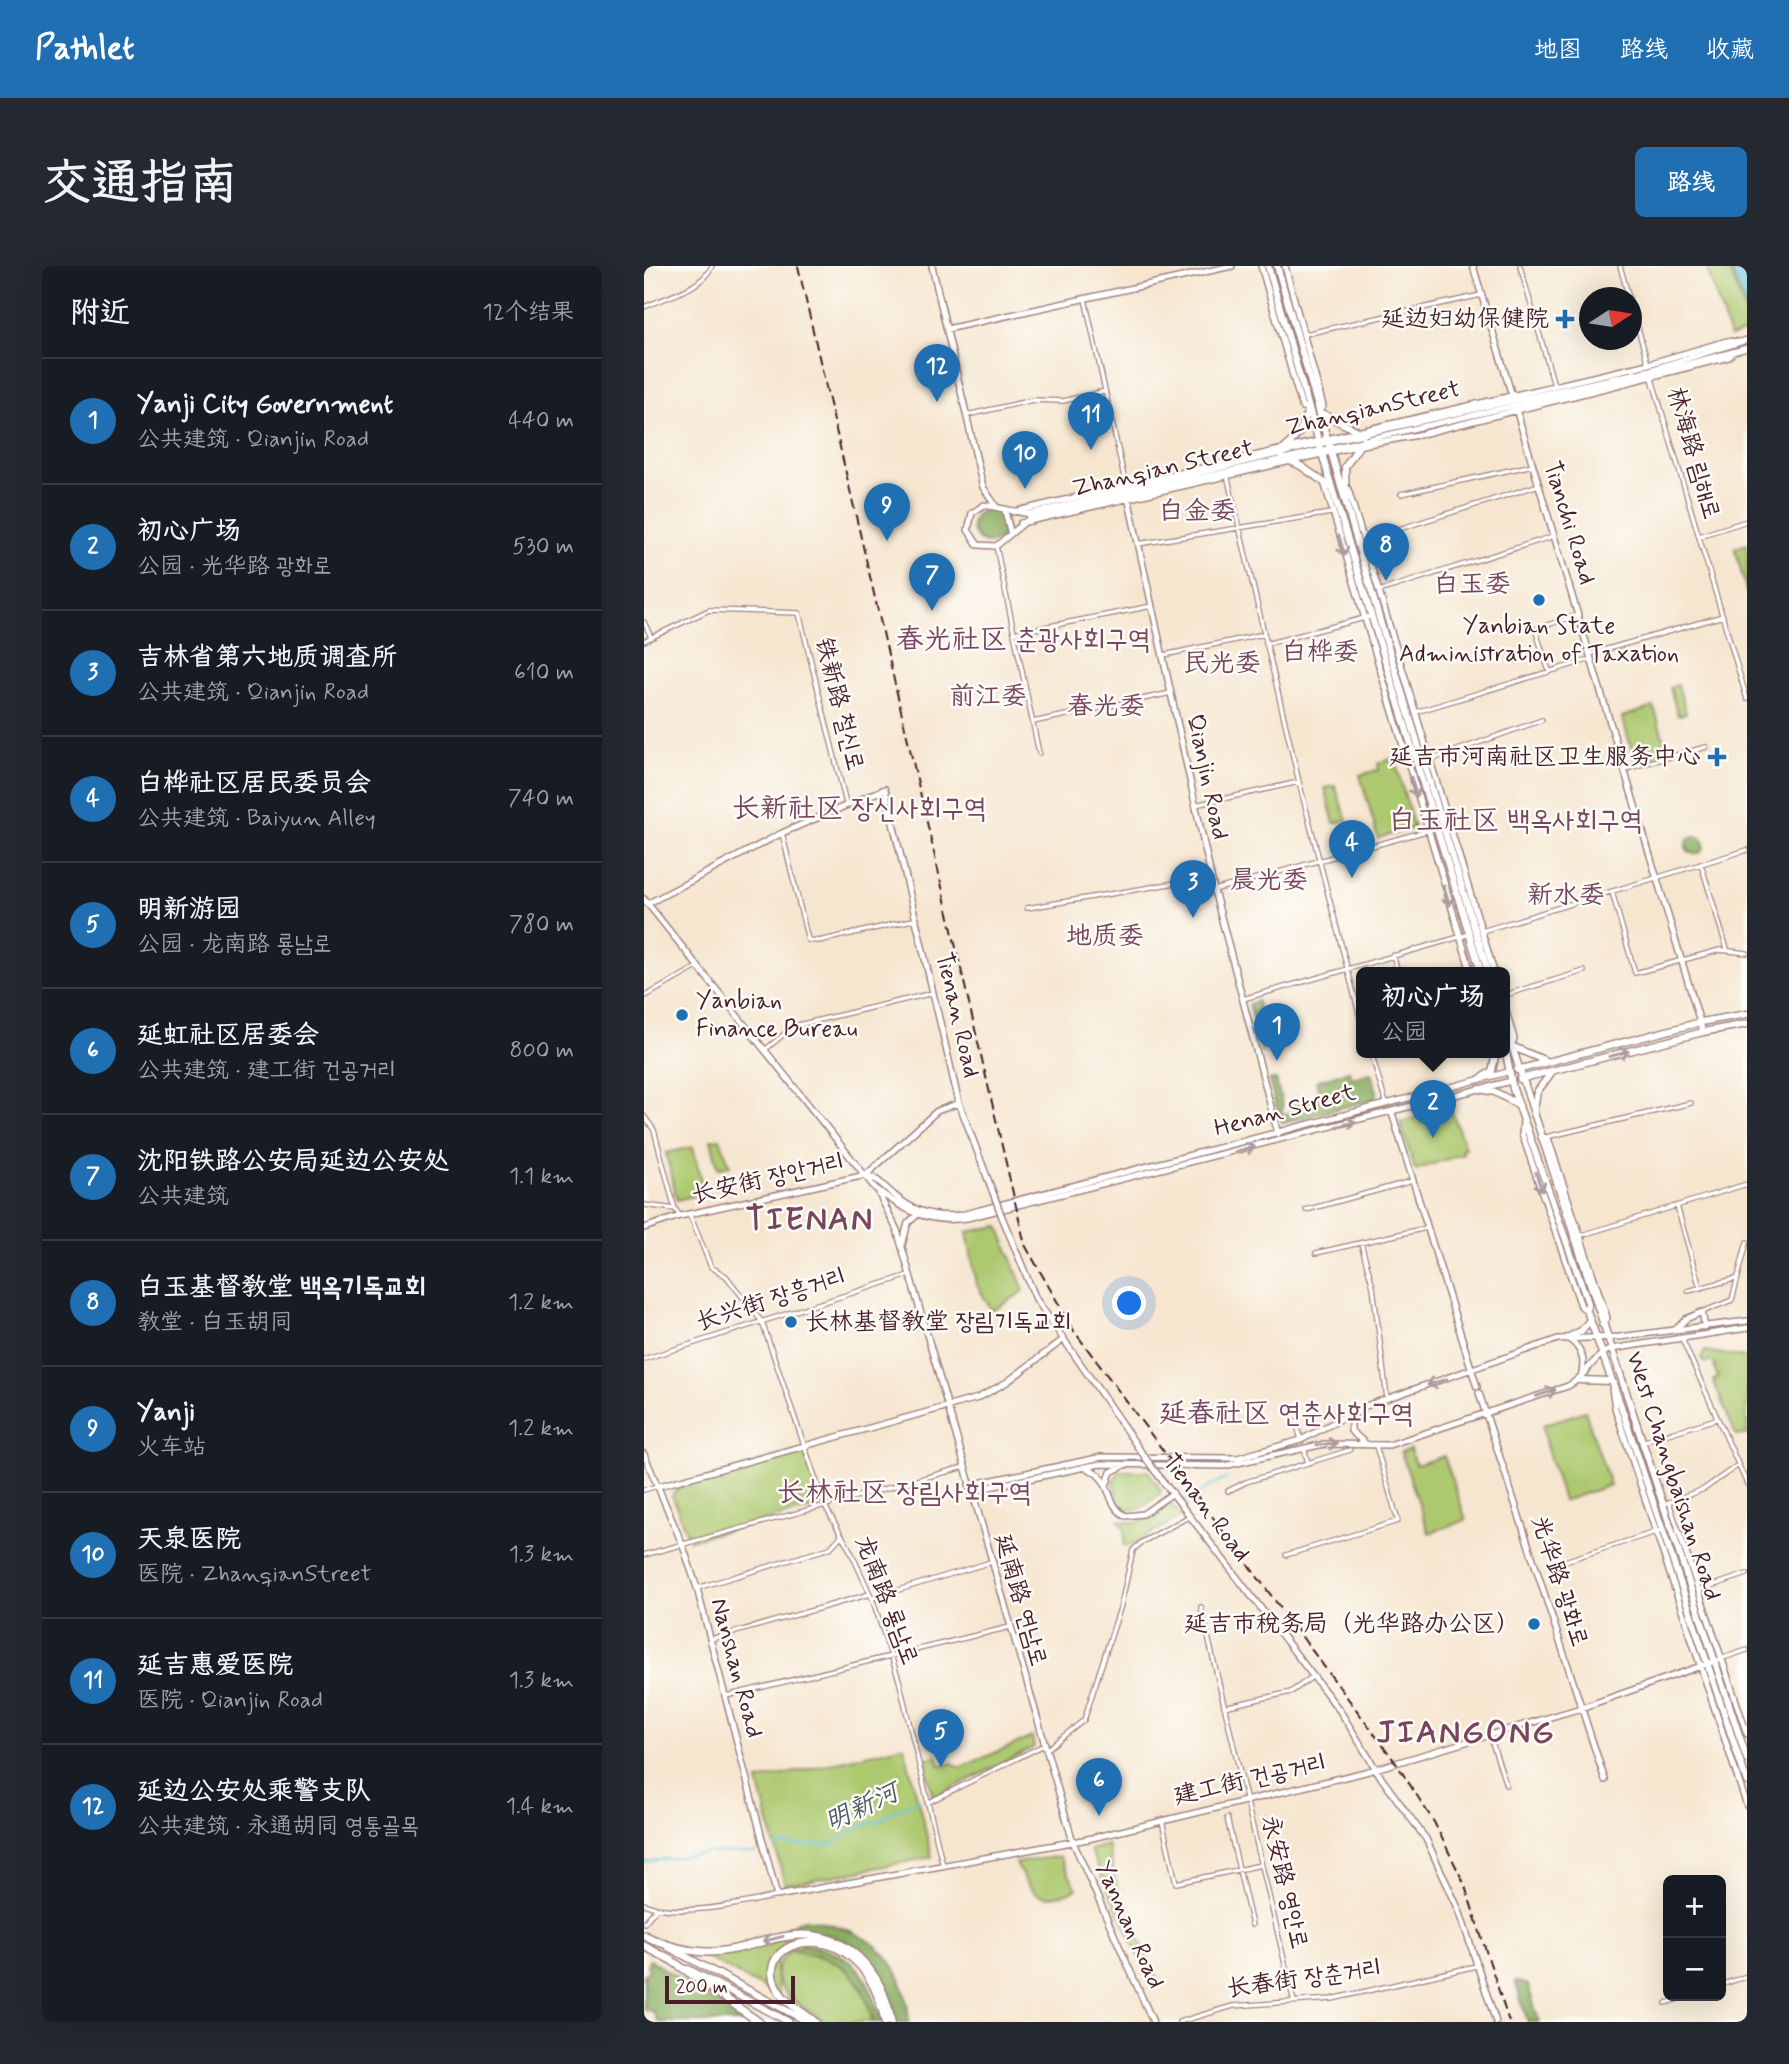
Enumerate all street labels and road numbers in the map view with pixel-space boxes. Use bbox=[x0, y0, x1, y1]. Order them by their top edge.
street label: ZhanqianStreet bbox=[1283, 374, 1463, 444]
street label: 林海路 림해로 bbox=[1659, 383, 1727, 523]
street label: Zhanqian Street bbox=[1070, 433, 1256, 505]
street label: Tianchi Road bbox=[1536, 458, 1602, 588]
street label: 铁新路 철신로 bbox=[807, 634, 871, 774]
street label: Qianjin Road bbox=[1179, 711, 1235, 843]
street label: Tienan Road bbox=[928, 949, 986, 1081]
street label: Henan Street bbox=[1211, 1077, 1359, 1145]
street label: 长安街 장안거리 bbox=[689, 1146, 847, 1212]
street label: 长兴街 장흥거리 bbox=[692, 1261, 850, 1339]
street label: West Changbaishan Road bbox=[1618, 1348, 1728, 1604]
street label: Tienan Road bbox=[1155, 1448, 1257, 1568]
street label: 光华路 광화로 bbox=[1523, 1511, 1595, 1651]
street label: 延南路 연남로 bbox=[986, 1530, 1054, 1670]
street label: 龙南路 룡남로 bbox=[847, 1531, 925, 1669]
street label: Nanshan Road bbox=[702, 1595, 770, 1741]
street label: 建工街 건공거리 bbox=[1171, 1747, 1329, 1813]
street label: 永安路 영안로 bbox=[1254, 1812, 1314, 1952]
street label: Yannan Road bbox=[1087, 1856, 1171, 1994]
street label: 长春街 장춘거리 bbox=[1225, 1953, 1383, 2005]

